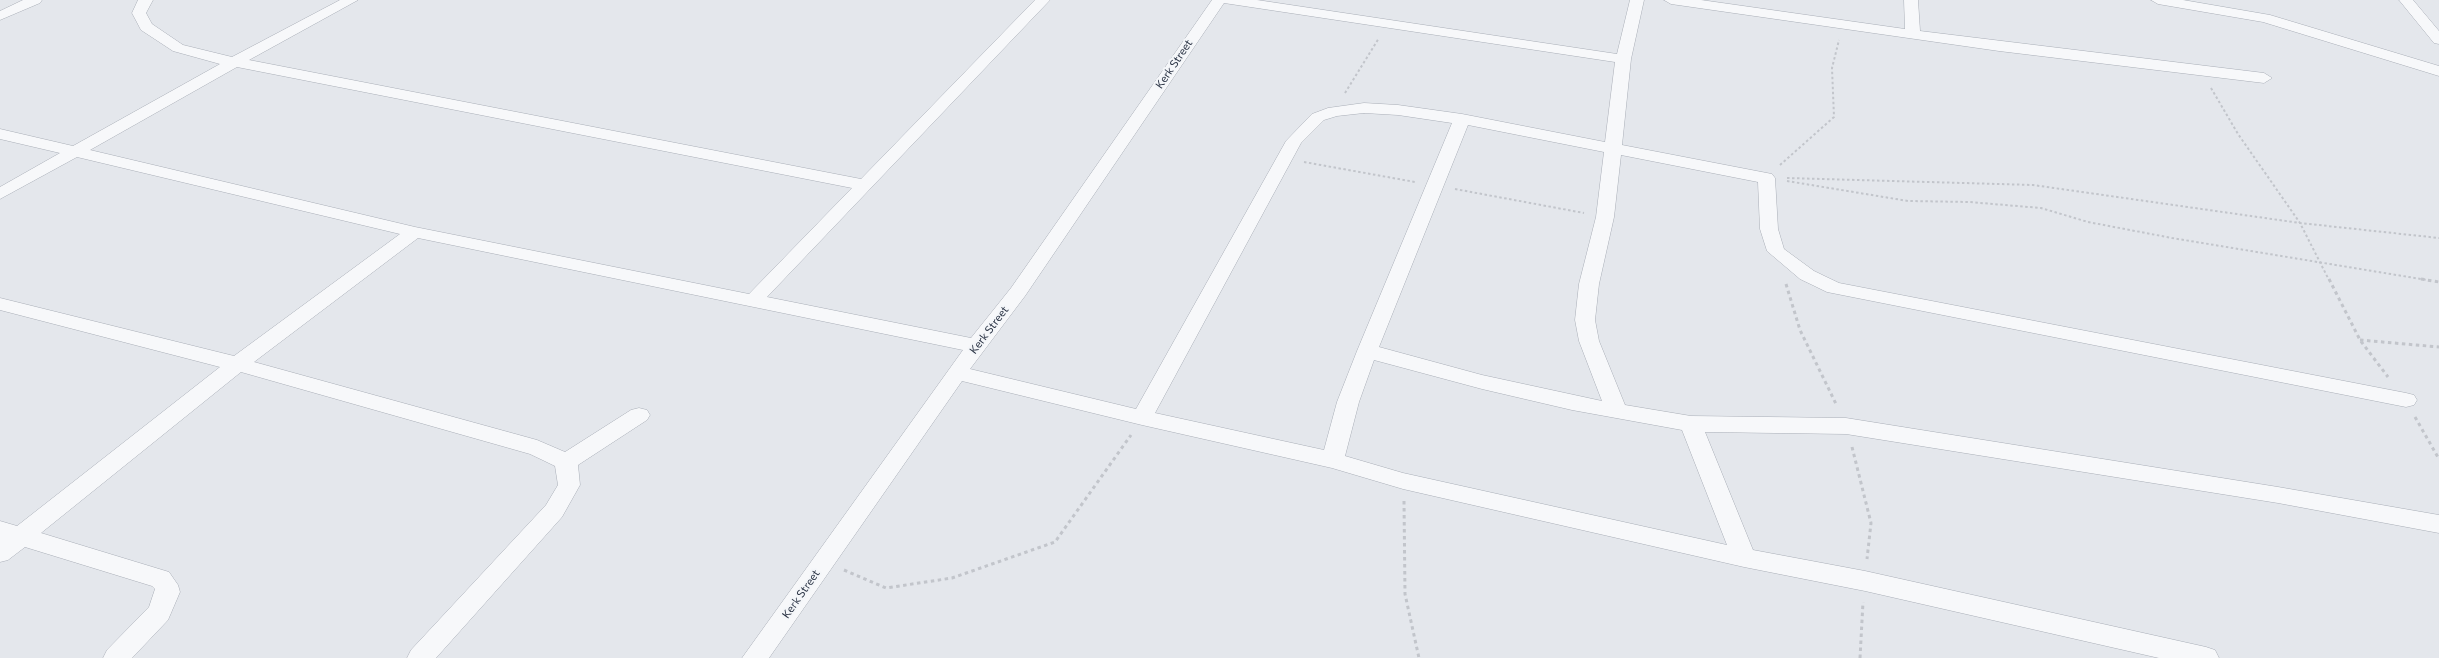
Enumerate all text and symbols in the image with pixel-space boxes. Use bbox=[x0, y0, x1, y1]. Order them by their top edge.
street label: Kerk Street bbox=[1153, 37, 1195, 91]
street label: Kerk Street bbox=[967, 304, 1011, 356]
street label: Kerk Street bbox=[779, 567, 823, 621]

